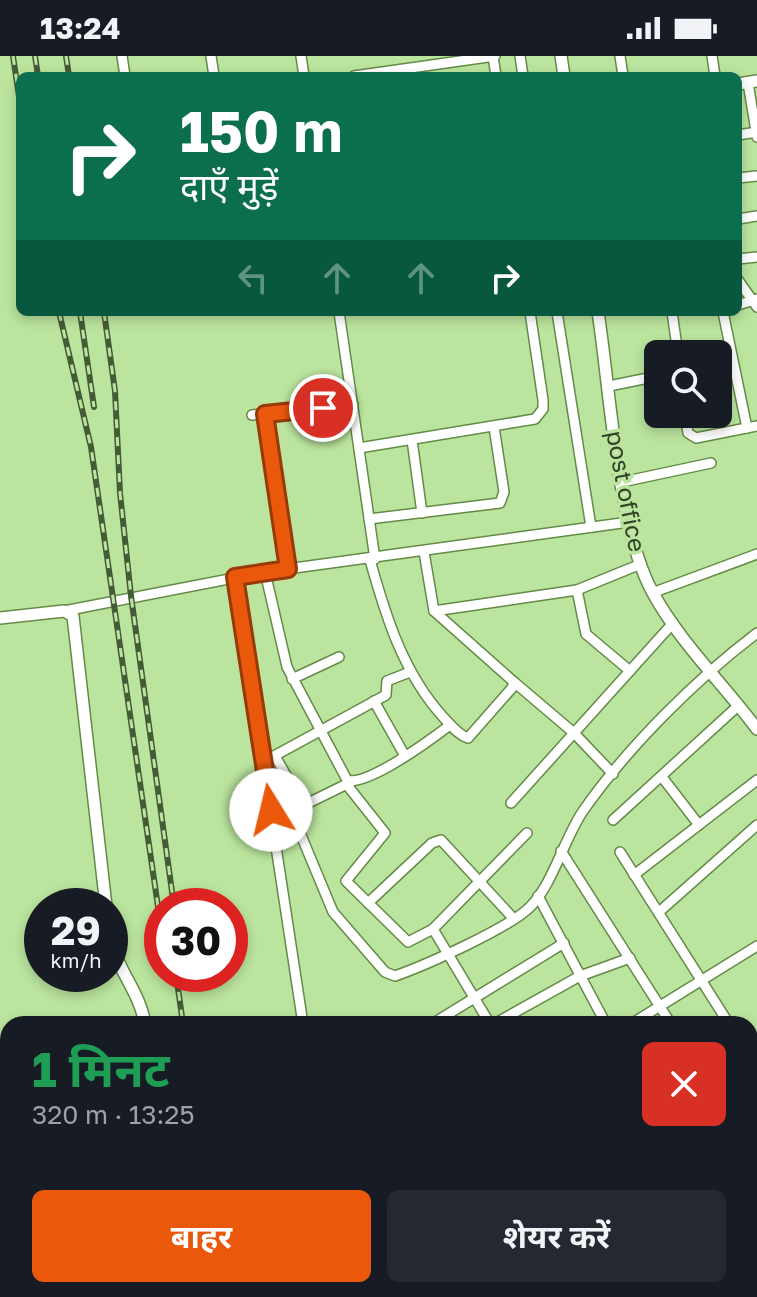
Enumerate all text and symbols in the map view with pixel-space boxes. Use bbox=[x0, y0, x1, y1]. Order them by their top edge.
text: 13:24 bbox=[40, 10, 120, 46]
text: 150 m bbox=[180, 97, 342, 164]
icon: right bbox=[48, 104, 152, 208]
text: दाएँ मुड़ें bbox=[180, 165, 278, 208]
icon: left bbox=[231, 256, 275, 300]
icon: ahead bbox=[315, 256, 359, 300]
icon: ahead bbox=[399, 256, 443, 300]
icon: right bbox=[483, 256, 527, 300]
map controls bbox=[644, 340, 732, 428]
button: search bbox=[644, 340, 732, 428]
pin bbox=[289, 374, 357, 442]
icon: arrive bbox=[301, 386, 345, 430]
street label: post office bbox=[601, 428, 653, 554]
position arrow bbox=[229, 768, 313, 852]
speed limit sign: 30 bbox=[144, 888, 248, 992]
text: 29 bbox=[51, 906, 101, 954]
text: km/h bbox=[51, 948, 101, 972]
text: 1 मिनट bbox=[32, 1040, 169, 1098]
button: close bbox=[642, 1042, 726, 1126]
text: 320 m · 13:25 bbox=[32, 1099, 195, 1130]
button: बाहर bbox=[32, 1190, 371, 1282]
button: शेयर करें bbox=[387, 1190, 726, 1282]

